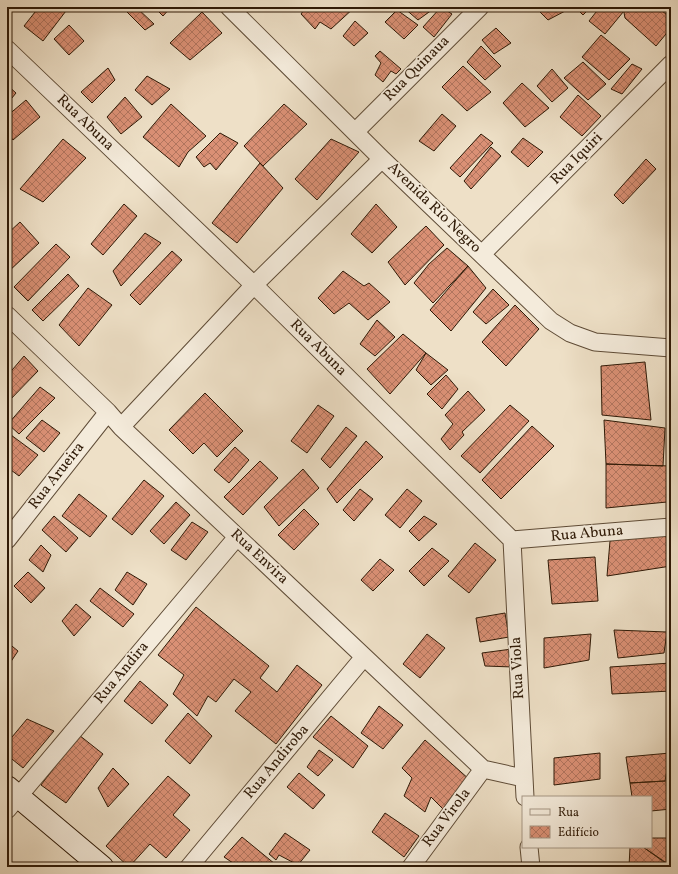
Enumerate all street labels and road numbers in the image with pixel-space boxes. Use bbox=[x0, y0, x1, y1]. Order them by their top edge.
street label: Rua Quinaua bbox=[379, 31, 455, 107]
street label: Rua Abuna bbox=[52, 90, 118, 156]
street label: Rua Iquiri bbox=[546, 128, 608, 190]
street label: Avenida Rio Negro bbox=[383, 158, 485, 258]
street label: Rua Abuna bbox=[285, 315, 351, 381]
street label: Rua Arueira bbox=[24, 438, 90, 514]
street label: Rua Abuna bbox=[550, 520, 624, 548]
street label: Rua Envira bbox=[225, 525, 293, 589]
street label: Rua Viola bbox=[506, 636, 530, 700]
street label: Rua Andira bbox=[90, 637, 154, 709]
street label: Rua Andiroba bbox=[240, 720, 314, 804]
street label: Rua Virola bbox=[418, 784, 476, 852]

